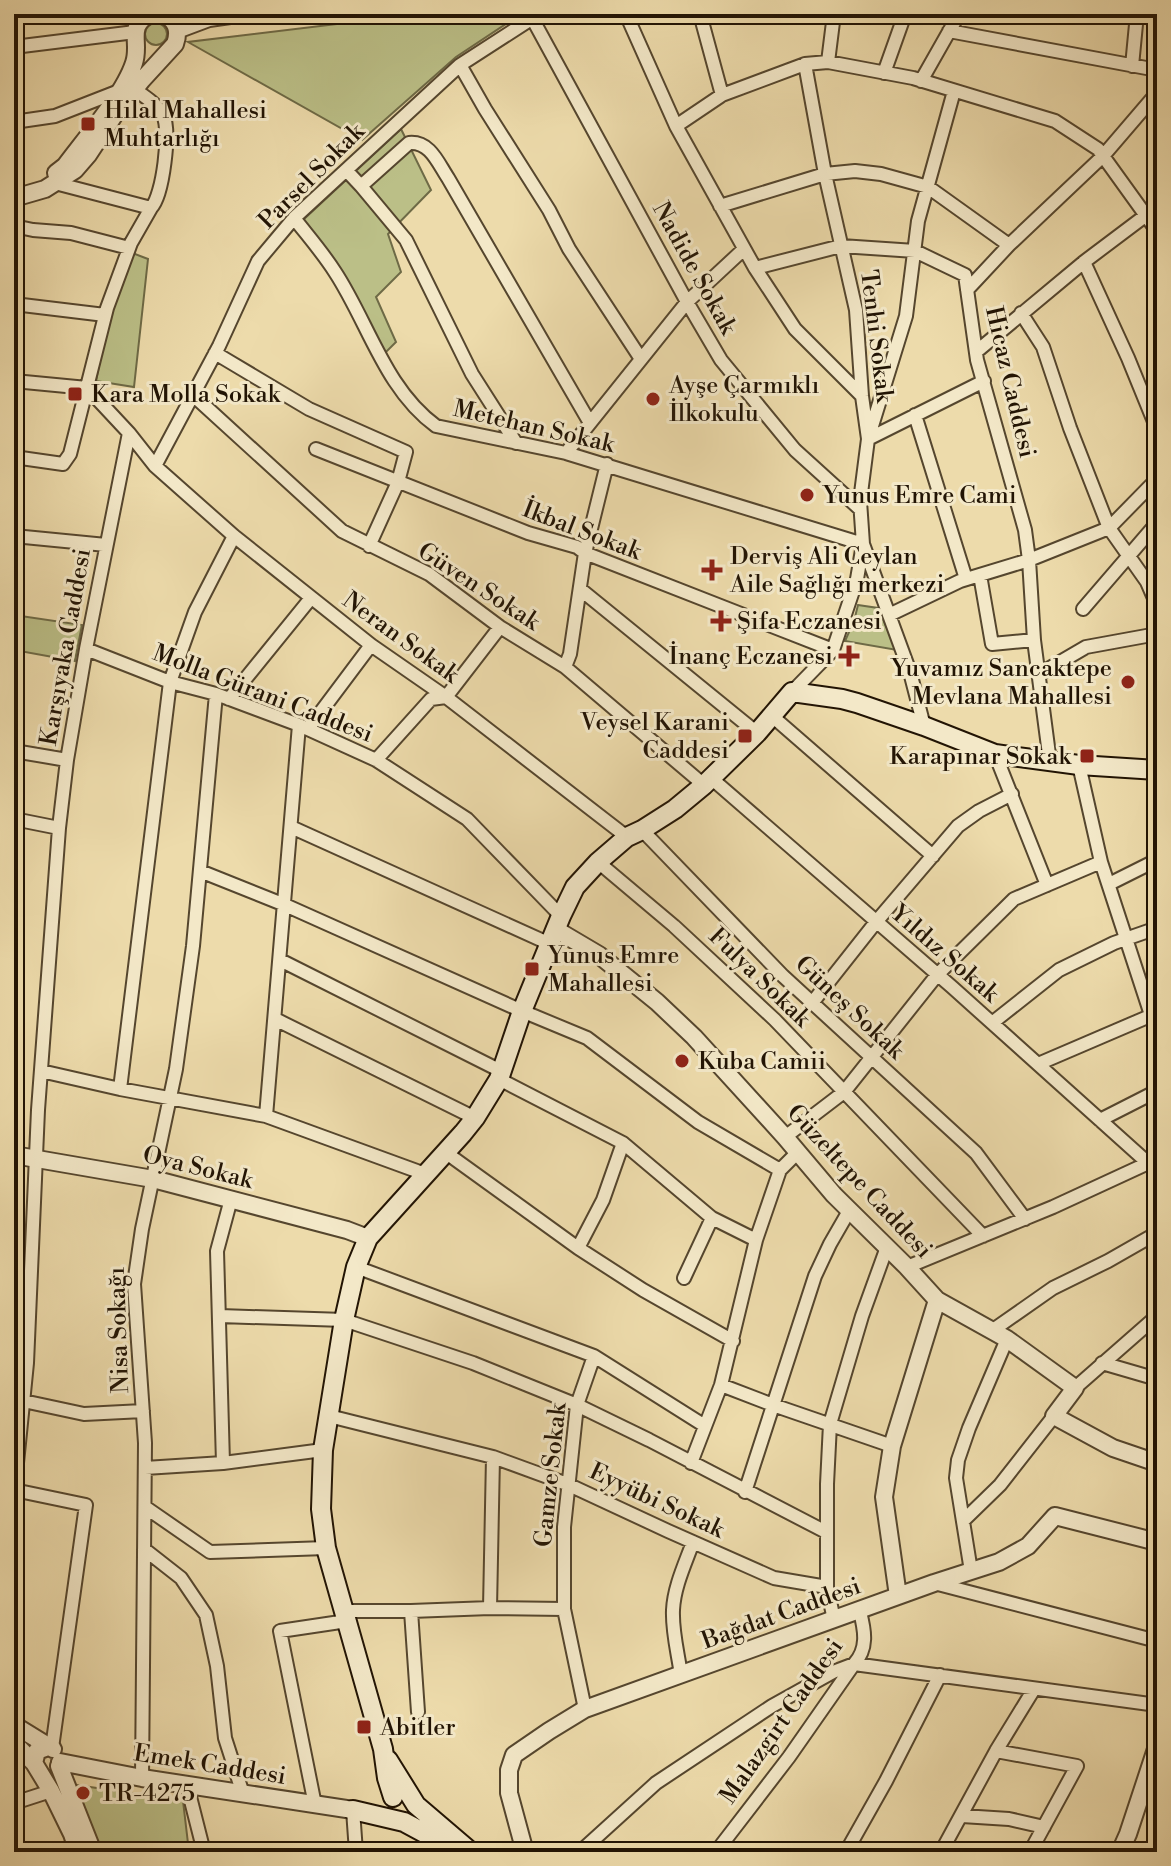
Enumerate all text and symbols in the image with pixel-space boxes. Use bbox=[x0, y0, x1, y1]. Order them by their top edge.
place label: Hilal Mahallesi Muhtarlığı bbox=[104, 96, 267, 154]
marker: Hilal Mahallesi Muhtarlığı bbox=[79, 115, 97, 133]
street label: Parsel Sokak bbox=[252, 116, 372, 236]
street label: Nadide Sokak bbox=[645, 197, 744, 341]
street label: Tenhi Sokak bbox=[853, 268, 899, 406]
street label: Hicaz Caddesi bbox=[978, 304, 1042, 461]
place label: Ayşe Çarmıklı İlkokulu bbox=[668, 371, 819, 429]
place label: Kara Molla Sokak bbox=[91, 380, 282, 410]
marker: Kara Molla Sokak bbox=[66, 385, 84, 403]
marker: Ayşe Çarmıklı İlkokulu bbox=[644, 390, 662, 408]
street label: Metehan Sokak bbox=[450, 394, 619, 460]
place label: Yunus Emre Cami bbox=[821, 481, 1017, 511]
marker: Yunus Emre Cami bbox=[798, 486, 816, 504]
street label: İkbal Sokak bbox=[518, 494, 647, 568]
street label: Güven Sokak bbox=[412, 536, 546, 638]
place label: Derviş Ali Ceylan Aile Sağlığı merkezi bbox=[729, 542, 944, 600]
street label: Karşıyaka Caddesi bbox=[34, 546, 98, 748]
marker: Derviş Ali Ceylan Aile Sağlığı merkezi bbox=[701, 559, 723, 581]
street label: Neran Sokak bbox=[336, 586, 466, 691]
place label: Şifa Eczanesi bbox=[737, 607, 882, 637]
marker: Şifa Eczanesi bbox=[712, 612, 730, 630]
street label: Molla Gürani Caddesi bbox=[148, 638, 377, 750]
place label: İnanç Eczanesi bbox=[669, 641, 833, 672]
marker: İnanç Eczanesi bbox=[840, 647, 858, 665]
place label: Yuvamız Sancaktepe Mevlana Mahallesi bbox=[889, 654, 1112, 712]
marker: Yuvamız Sancaktepe Mevlana Mahallesi bbox=[1119, 673, 1137, 691]
place label: Veysel Karani Caddesi bbox=[579, 708, 729, 766]
marker: Veysel Karani Caddesi bbox=[736, 727, 754, 745]
place label: Karapınar Sokak bbox=[889, 742, 1072, 772]
marker: Karapınar Sokak bbox=[1078, 747, 1096, 765]
street label: Yıldız Sokak bbox=[882, 897, 1006, 1010]
street label: Fulya Sokak bbox=[702, 922, 818, 1035]
place label: Yunus Emre Mahallesi bbox=[546, 941, 679, 999]
street label: Güneş Sokak bbox=[788, 950, 911, 1067]
marker: Yunus Emre Mahallesi bbox=[523, 960, 541, 978]
place label: Kuba Camii bbox=[698, 1047, 826, 1077]
marker: Kuba Camii bbox=[673, 1052, 691, 1070]
street label: Güzeltepe Caddesi bbox=[780, 1098, 938, 1265]
street label: Oya Sokak bbox=[139, 1140, 257, 1197]
street label: Nisa Sokağı bbox=[102, 1266, 136, 1394]
street label: Gamze Sokak bbox=[529, 1400, 574, 1549]
street label: Eyyübi Sokak bbox=[584, 1457, 730, 1546]
street label: Bağdat Caddesi bbox=[697, 1571, 865, 1657]
street label: Malazgirt Caddesi bbox=[713, 1633, 850, 1810]
place label: Abitler bbox=[379, 1713, 456, 1743]
marker: Abitler bbox=[355, 1718, 373, 1736]
street label: Emek Caddesi bbox=[132, 1738, 288, 1792]
place label: TR-4275 bbox=[99, 1779, 195, 1809]
marker: TR-4275 bbox=[74, 1784, 92, 1802]

